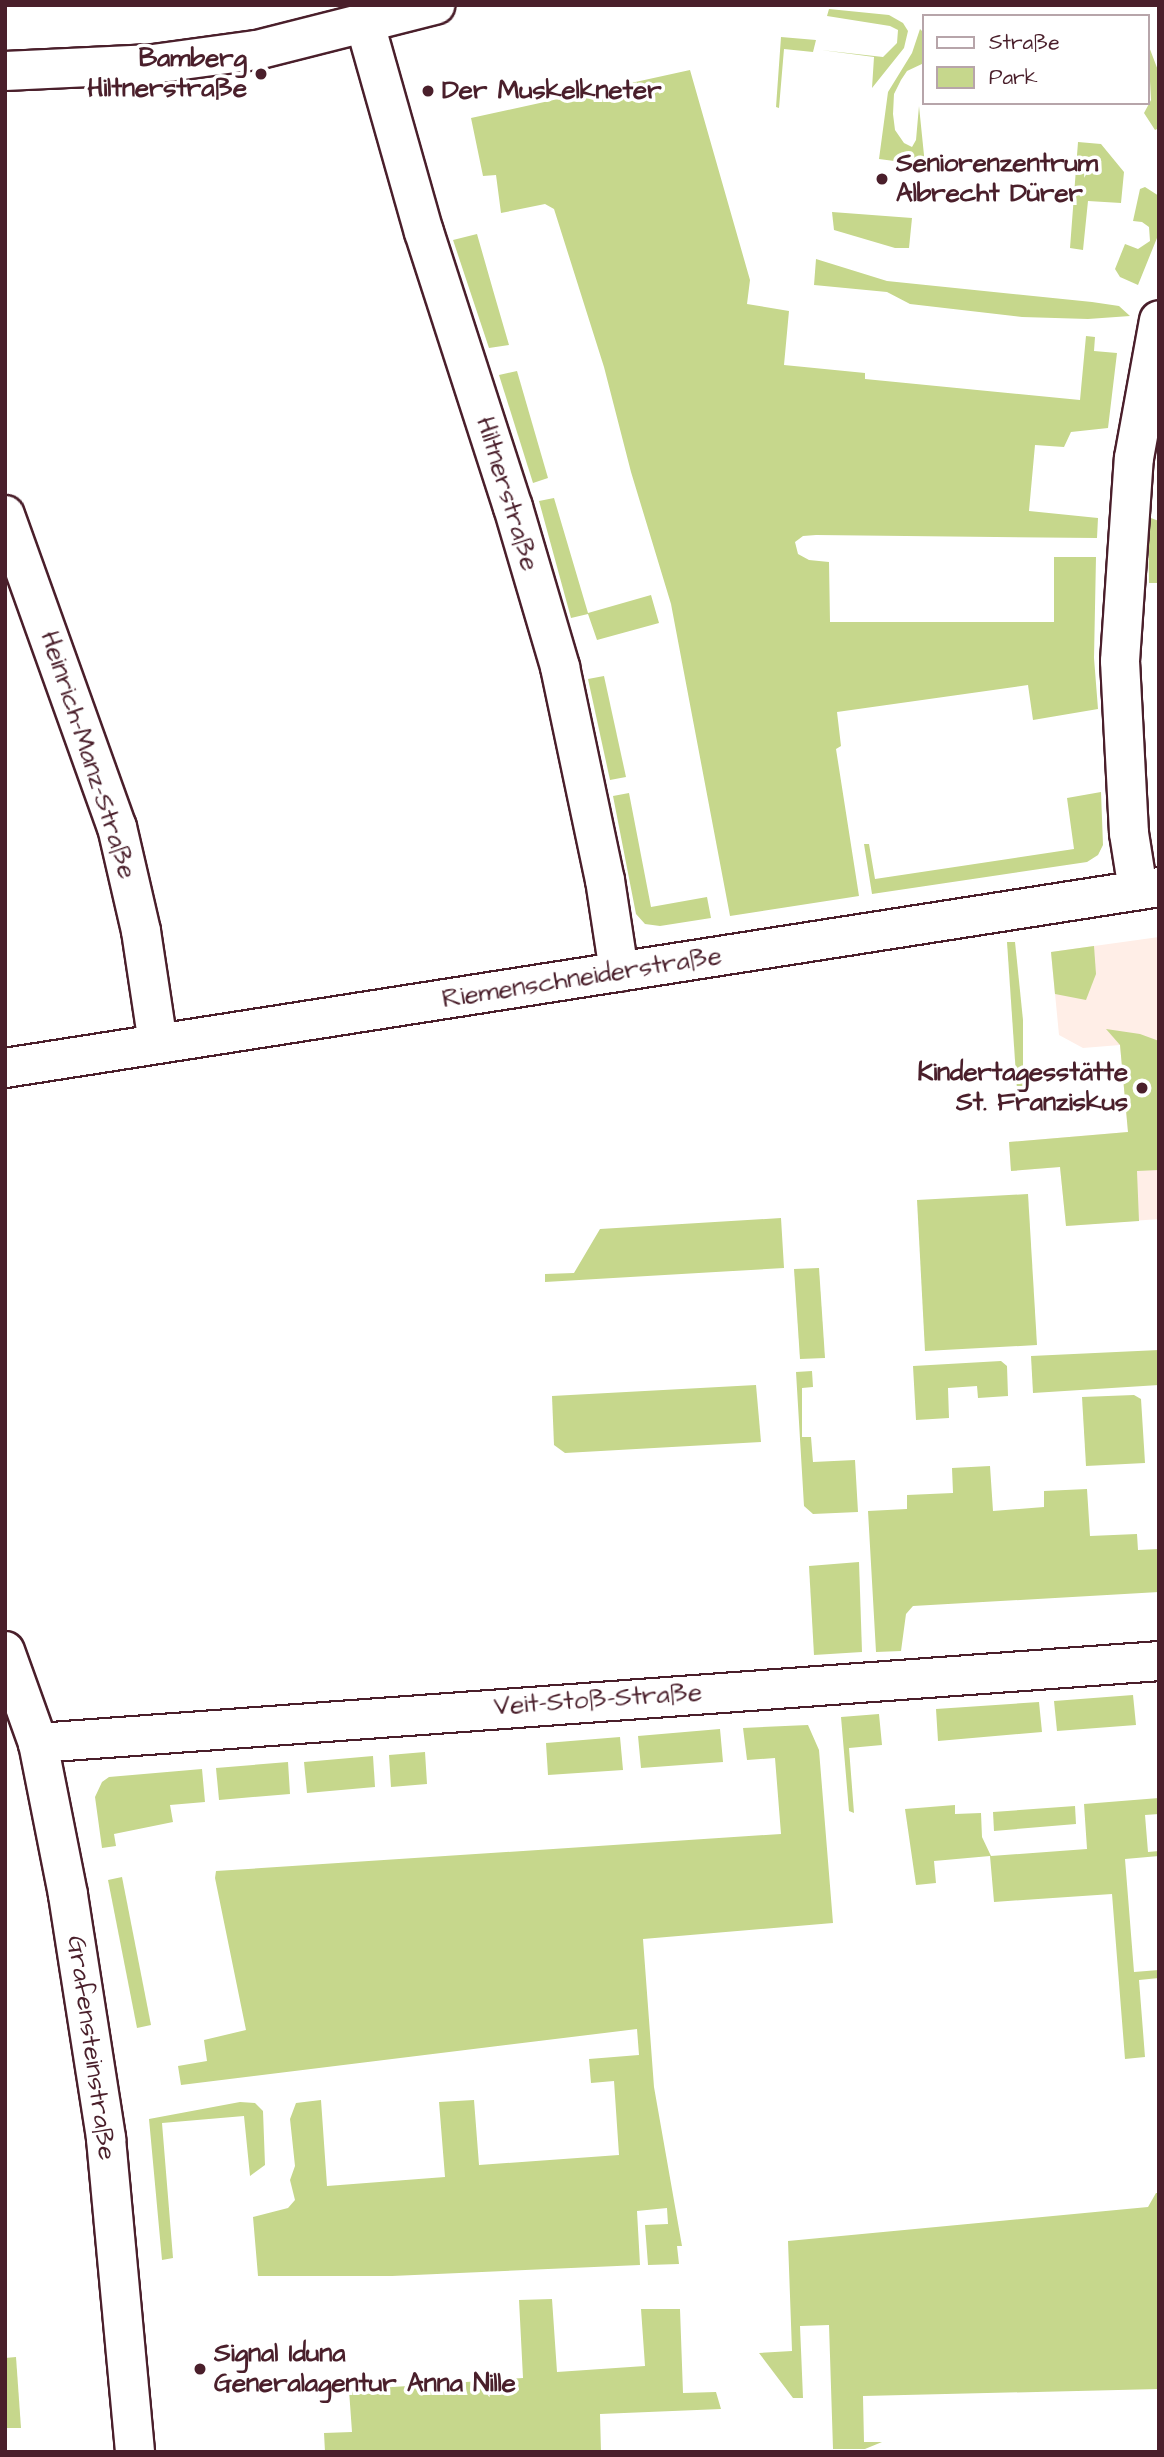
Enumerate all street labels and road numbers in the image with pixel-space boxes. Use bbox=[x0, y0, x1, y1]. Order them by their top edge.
street label: Hiltnerstraße bbox=[469, 413, 545, 575]
street label: Heinrich-Manz-Straße bbox=[33, 627, 143, 883]
street label: Riemenschneiderstraße bbox=[440, 940, 724, 1016]
street label: Veit-Stoß-Straße bbox=[493, 1677, 703, 1723]
street label: Grafensteinstraße bbox=[60, 1934, 122, 2162]

